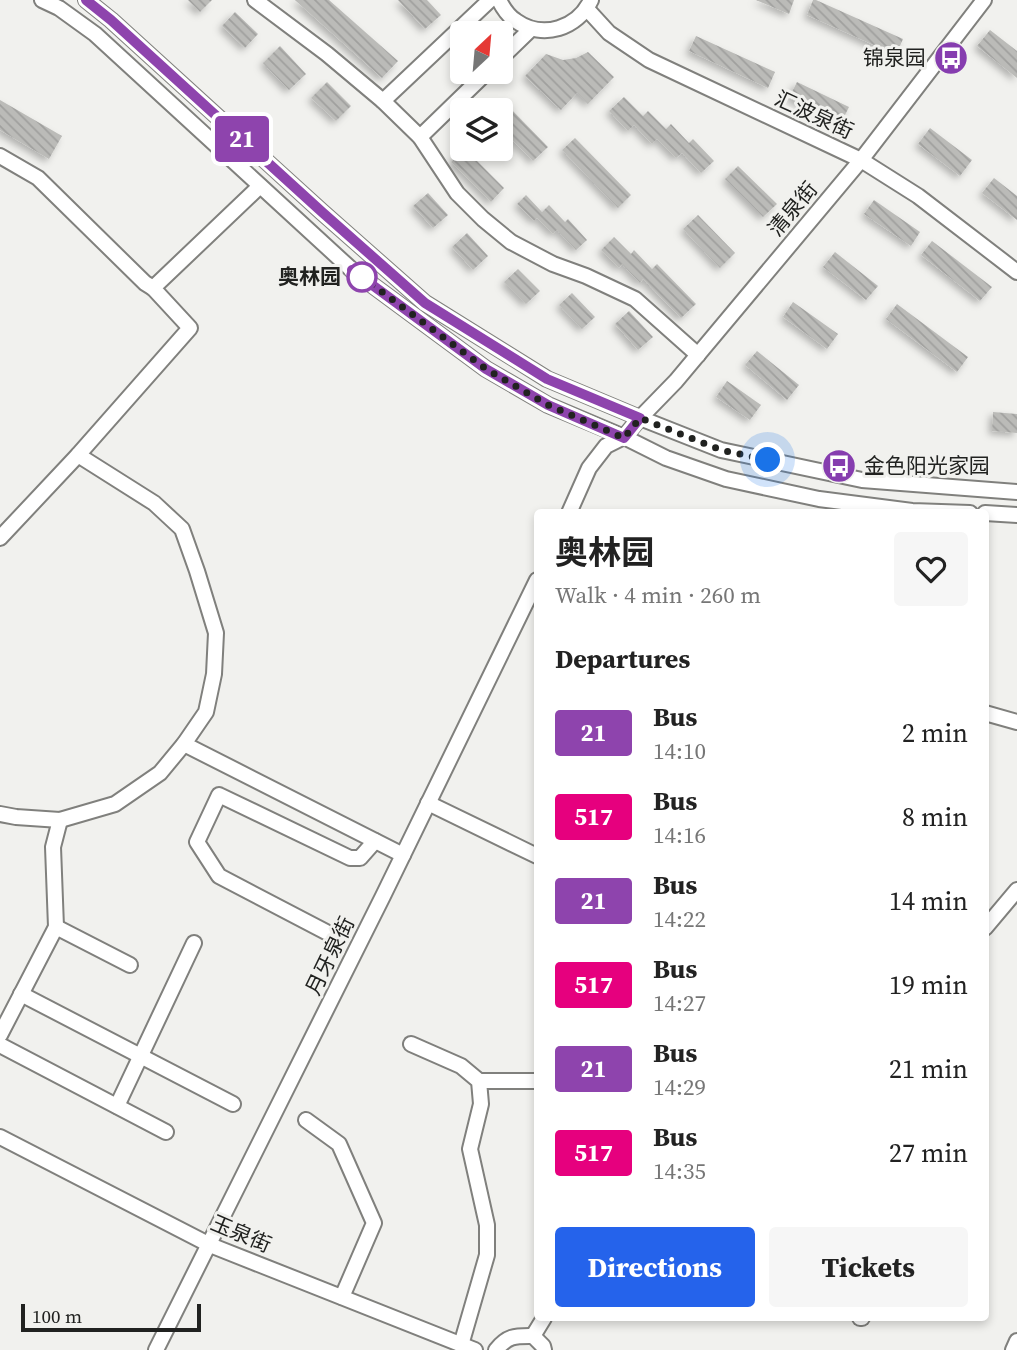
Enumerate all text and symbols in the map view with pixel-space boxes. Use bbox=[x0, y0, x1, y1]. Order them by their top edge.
north arrow bbox=[450, 21, 513, 84]
map controls bbox=[450, 21, 513, 161]
bus stop icon: 锦泉园 bbox=[932, 39, 970, 77]
place label: 锦泉园 bbox=[863, 43, 926, 72]
street label: 汇波泉街 bbox=[770, 84, 858, 145]
button: layers bbox=[450, 98, 513, 161]
line badge: 21 bbox=[210, 116, 274, 162]
text: 21 bbox=[229, 122, 255, 155]
street label: 清泉街 bbox=[761, 175, 824, 242]
place label: 奥林园 bbox=[278, 262, 341, 291]
marker: 奥林园 bbox=[347, 262, 377, 292]
your location bbox=[750, 442, 785, 477]
bus stop icon: 金色阳光家园 bbox=[820, 447, 858, 485]
place label: 金色阳光家园 bbox=[864, 451, 990, 480]
text: 奥林园 bbox=[555, 530, 654, 575]
button: heart bbox=[894, 532, 968, 606]
text: Walk · 4 min · 260 m bbox=[555, 579, 761, 611]
text: Departures bbox=[555, 641, 690, 677]
text: Bus bbox=[653, 699, 697, 735]
text: 2 min bbox=[902, 715, 968, 751]
text: 21 bbox=[580, 716, 607, 749]
text: 14:10 bbox=[653, 735, 706, 767]
text: Bus bbox=[653, 783, 697, 819]
text: 8 min bbox=[902, 799, 968, 835]
text: 517 bbox=[574, 800, 613, 833]
text: 14:16 bbox=[653, 819, 706, 851]
text: Bus bbox=[653, 867, 697, 903]
text: 14 min bbox=[889, 883, 968, 919]
text: 21 bbox=[580, 884, 607, 917]
text: 14:22 bbox=[653, 903, 706, 935]
street label: 月牙泉街 bbox=[298, 912, 361, 1000]
text: Bus bbox=[653, 951, 697, 987]
text: 19 min bbox=[889, 967, 968, 1003]
text: 517 bbox=[574, 968, 613, 1001]
text: 14:27 bbox=[653, 987, 706, 1019]
text: Bus bbox=[653, 1035, 697, 1071]
text: 21 min bbox=[889, 1051, 968, 1087]
text: 21 bbox=[580, 1052, 607, 1085]
text: 14:29 bbox=[653, 1071, 706, 1103]
text: Bus bbox=[653, 1119, 697, 1155]
text: 27 min bbox=[889, 1135, 968, 1171]
text: 517 bbox=[574, 1136, 613, 1169]
text: 14:35 bbox=[653, 1155, 706, 1187]
street label: 玉泉街 bbox=[207, 1208, 276, 1259]
button: Directions bbox=[555, 1227, 755, 1307]
button: Tickets bbox=[769, 1227, 968, 1307]
scale bar bbox=[21, 1301, 201, 1333]
text: 100 m bbox=[32, 1303, 82, 1329]

